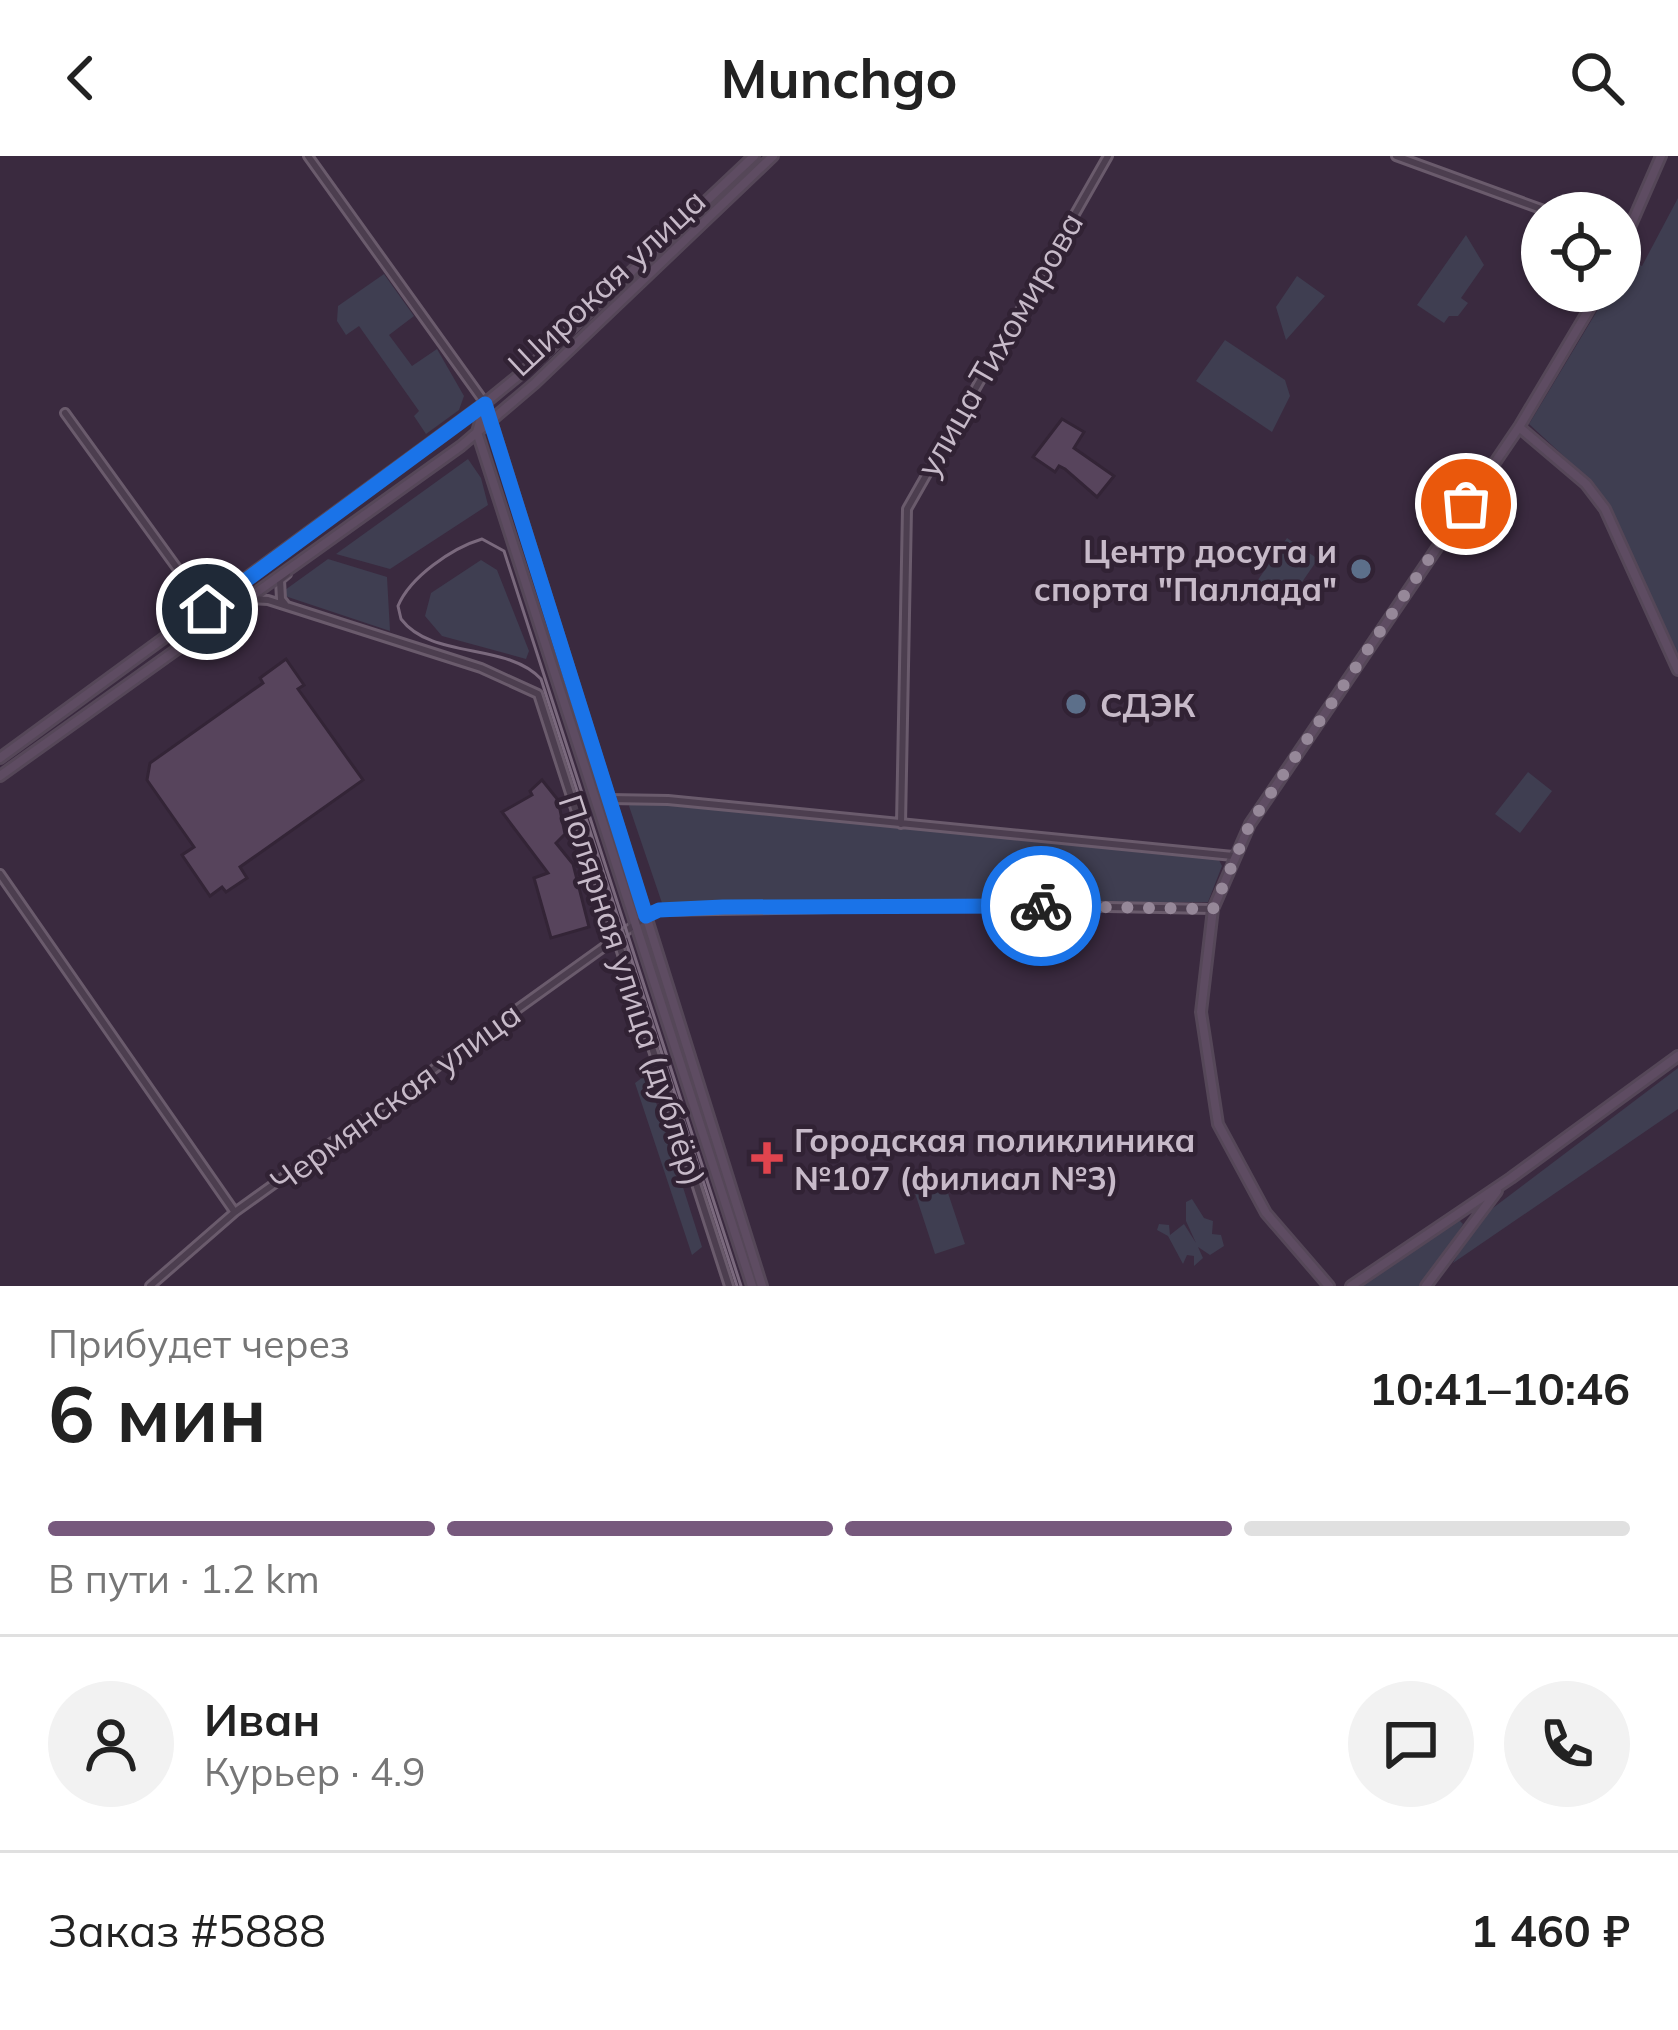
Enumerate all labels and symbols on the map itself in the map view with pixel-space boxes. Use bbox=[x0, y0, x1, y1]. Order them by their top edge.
street label: Широкая улица bbox=[499, 180, 713, 384]
street label: улица Тихомирова bbox=[907, 205, 1091, 483]
pin bbox=[1415, 453, 1517, 555]
place label: Центр досуга и спорта "Паллада" bbox=[1034, 530, 1337, 609]
marker: Центр досуга и спорта "Паллада" bbox=[1348, 556, 1374, 582]
pin bbox=[156, 558, 258, 660]
place label: СДЭК bbox=[1100, 684, 1196, 725]
marker: СДЭК bbox=[1063, 691, 1089, 717]
street label: Полярная улица (дублёр) bbox=[550, 790, 716, 1190]
courier bbox=[981, 846, 1101, 966]
street label: Чермянская улица bbox=[262, 993, 528, 1201]
place label: Городская поликлиника №107 (филиал №3) bbox=[794, 1119, 1195, 1198]
marker: Городская поликлиника №107 (филиал №3) bbox=[751, 1142, 783, 1174]

